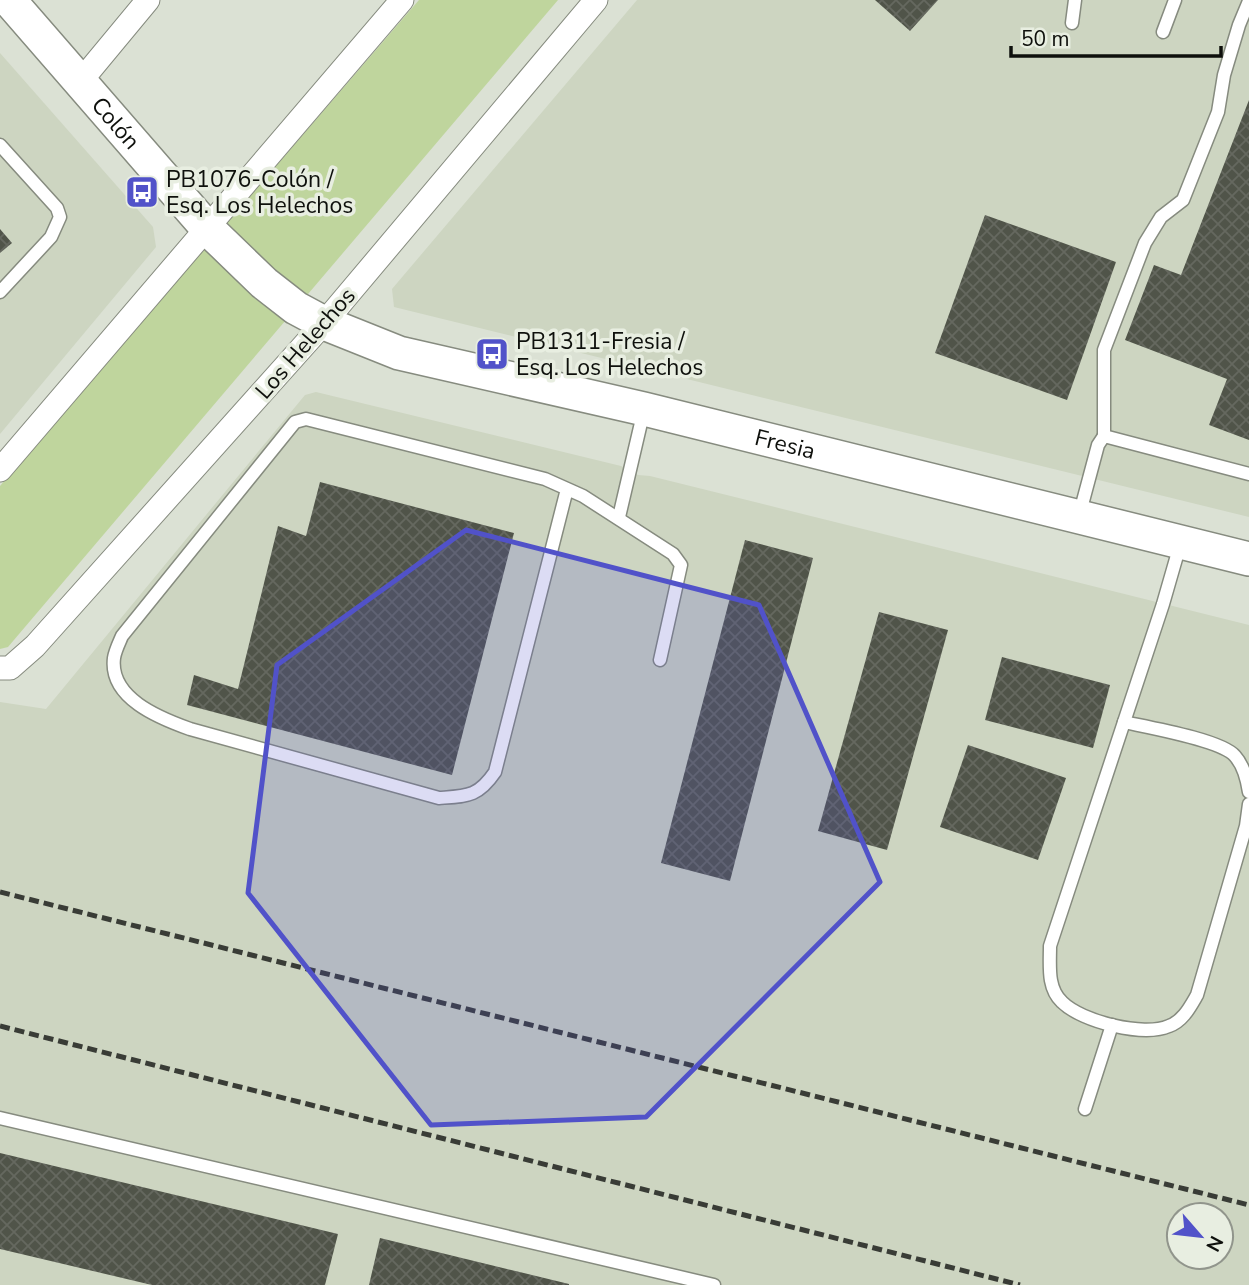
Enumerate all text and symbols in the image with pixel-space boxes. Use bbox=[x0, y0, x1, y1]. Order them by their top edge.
scale bar bbox=[1011, 14, 1221, 58]
text: 50 m bbox=[1021, 25, 1070, 53]
street label: Colón bbox=[84, 91, 147, 156]
place label: PB1076-Colón / Esq. Los Helechos bbox=[166, 164, 353, 221]
bus stop icon: PB1076-Colón / Esq. Los Helechos bbox=[123, 173, 161, 211]
street label: Los Helechos bbox=[248, 281, 362, 406]
place label: PB1311-Fresia / Esq. Los Helechos bbox=[516, 326, 703, 383]
bus stop icon: PB1311-Fresia / Esq. Los Helechos bbox=[473, 335, 511, 373]
street label: Fresia bbox=[751, 422, 818, 467]
north arrow bbox=[1165, 1201, 1235, 1271]
text: N bbox=[1199, 1231, 1229, 1256]

